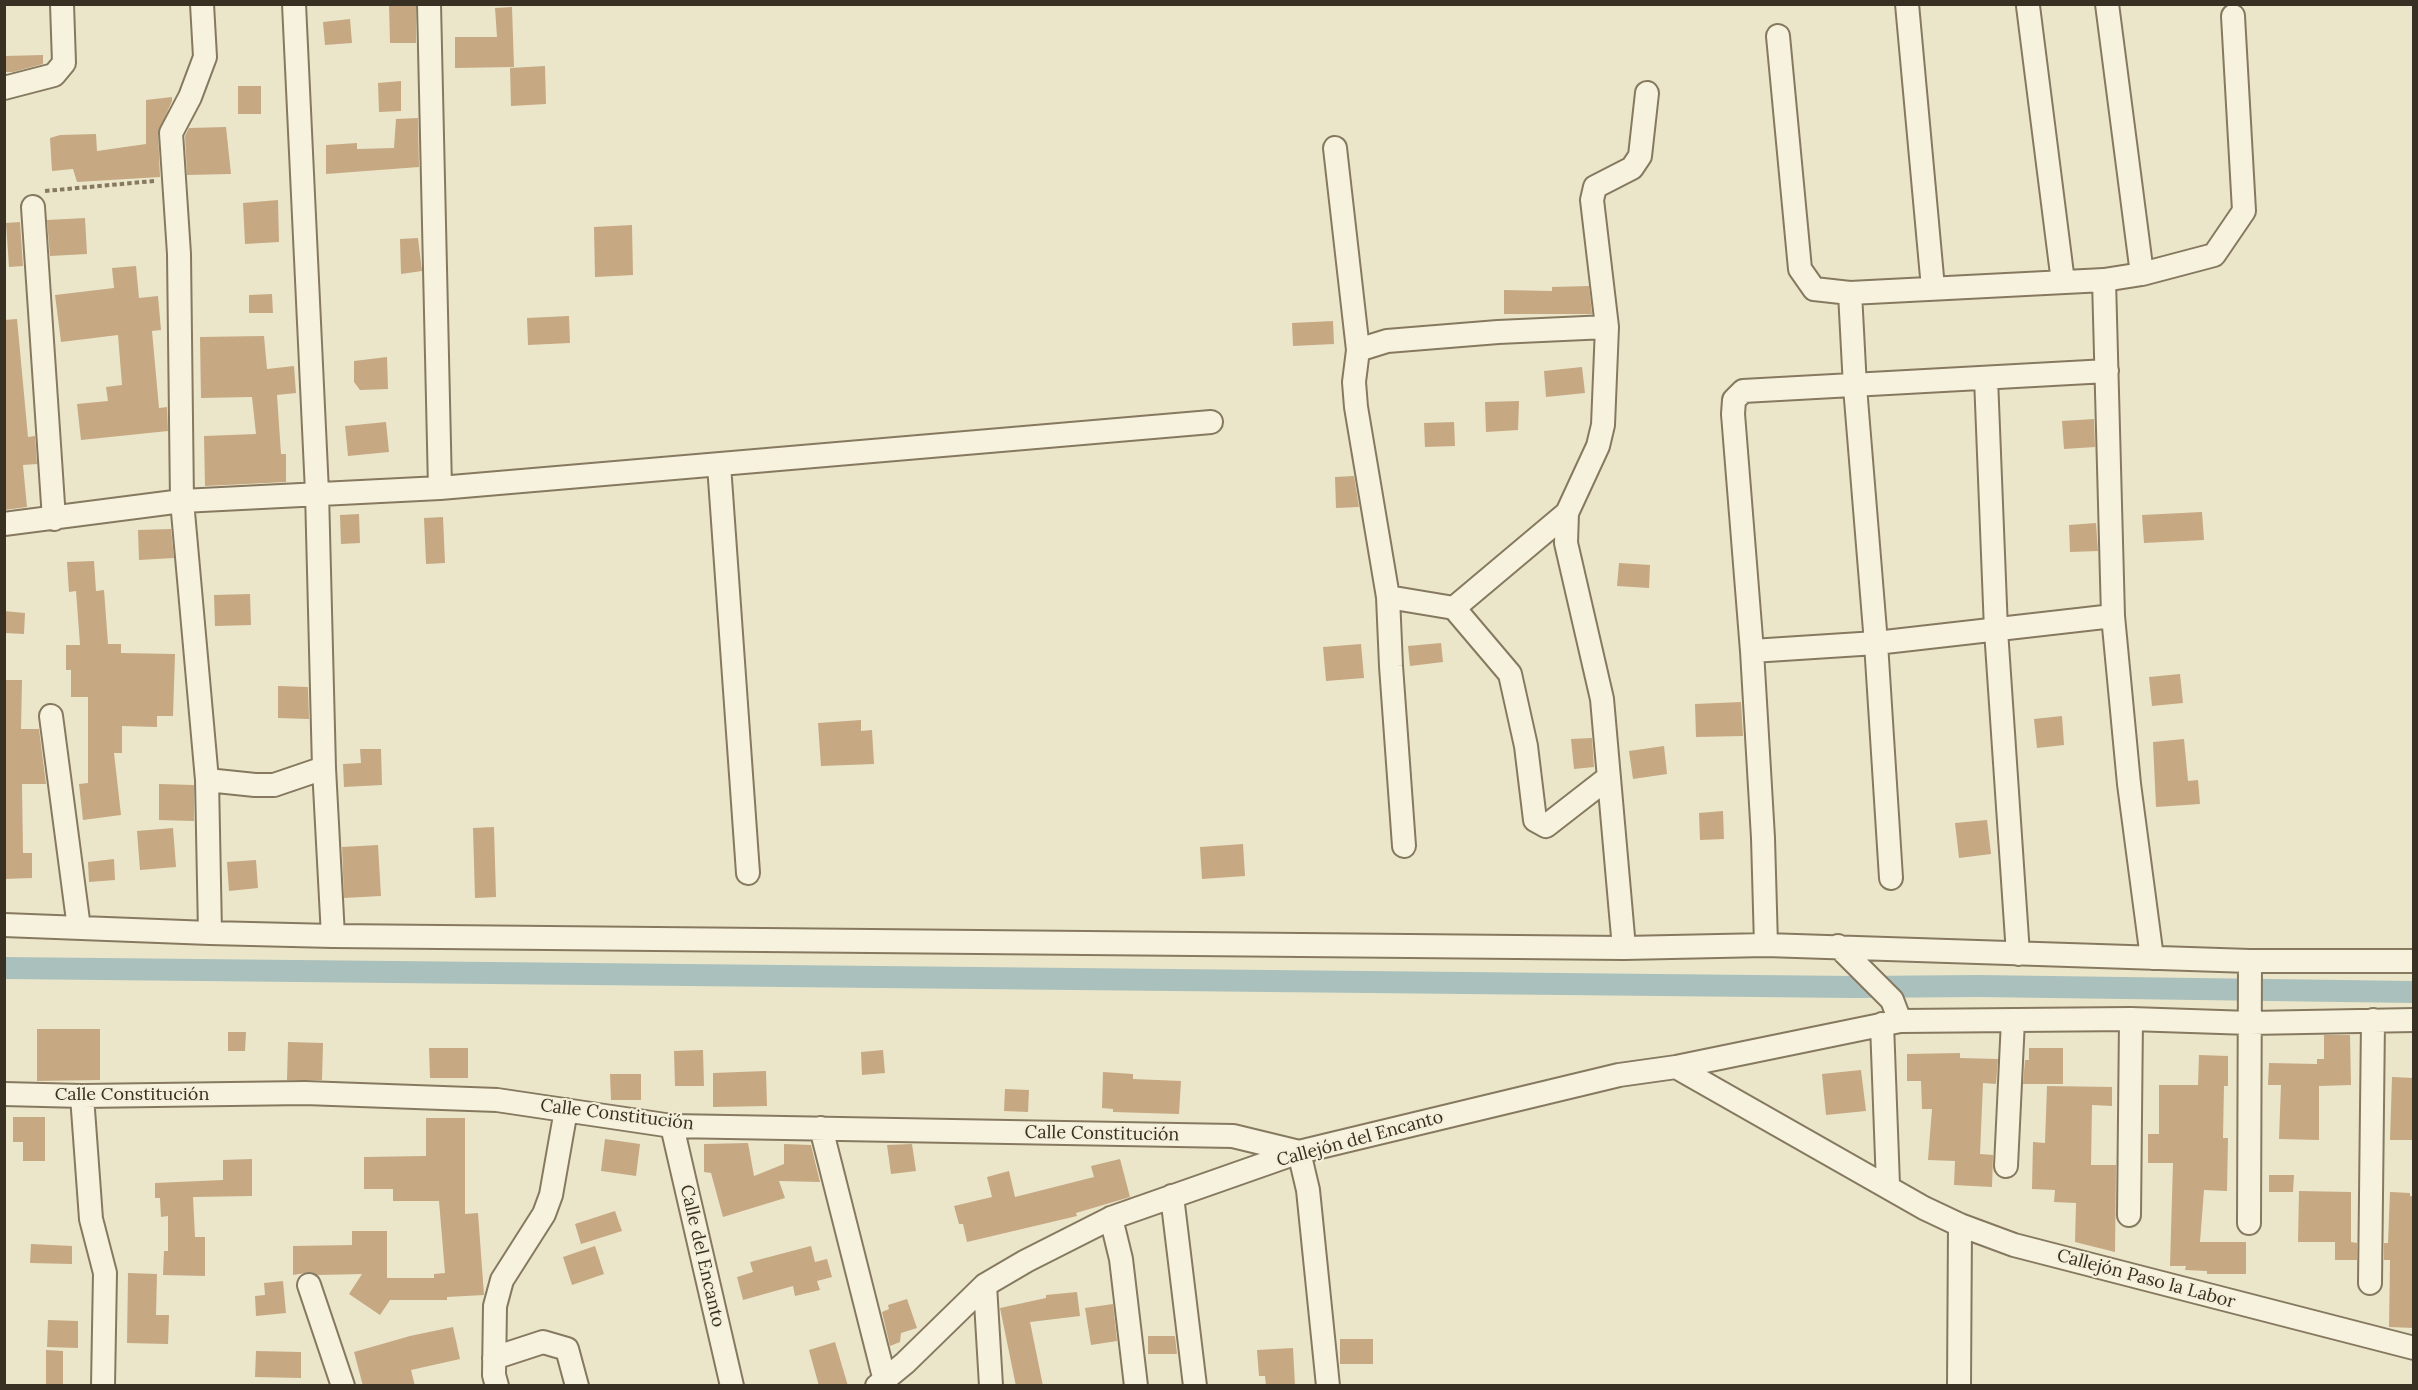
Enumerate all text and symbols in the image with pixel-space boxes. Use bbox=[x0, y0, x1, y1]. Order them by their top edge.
street label: Calle Constitución bbox=[55, 1084, 209, 1106]
street label: Calle Constitución bbox=[539, 1095, 695, 1135]
street label: Callejón del Encanto bbox=[1274, 1106, 1446, 1172]
street label: Calle Constitución bbox=[1025, 1122, 1179, 1146]
street label: Calle del Encanto bbox=[675, 1183, 729, 1329]
street label: Callejón Paso la Labor bbox=[2054, 1245, 2238, 1313]

